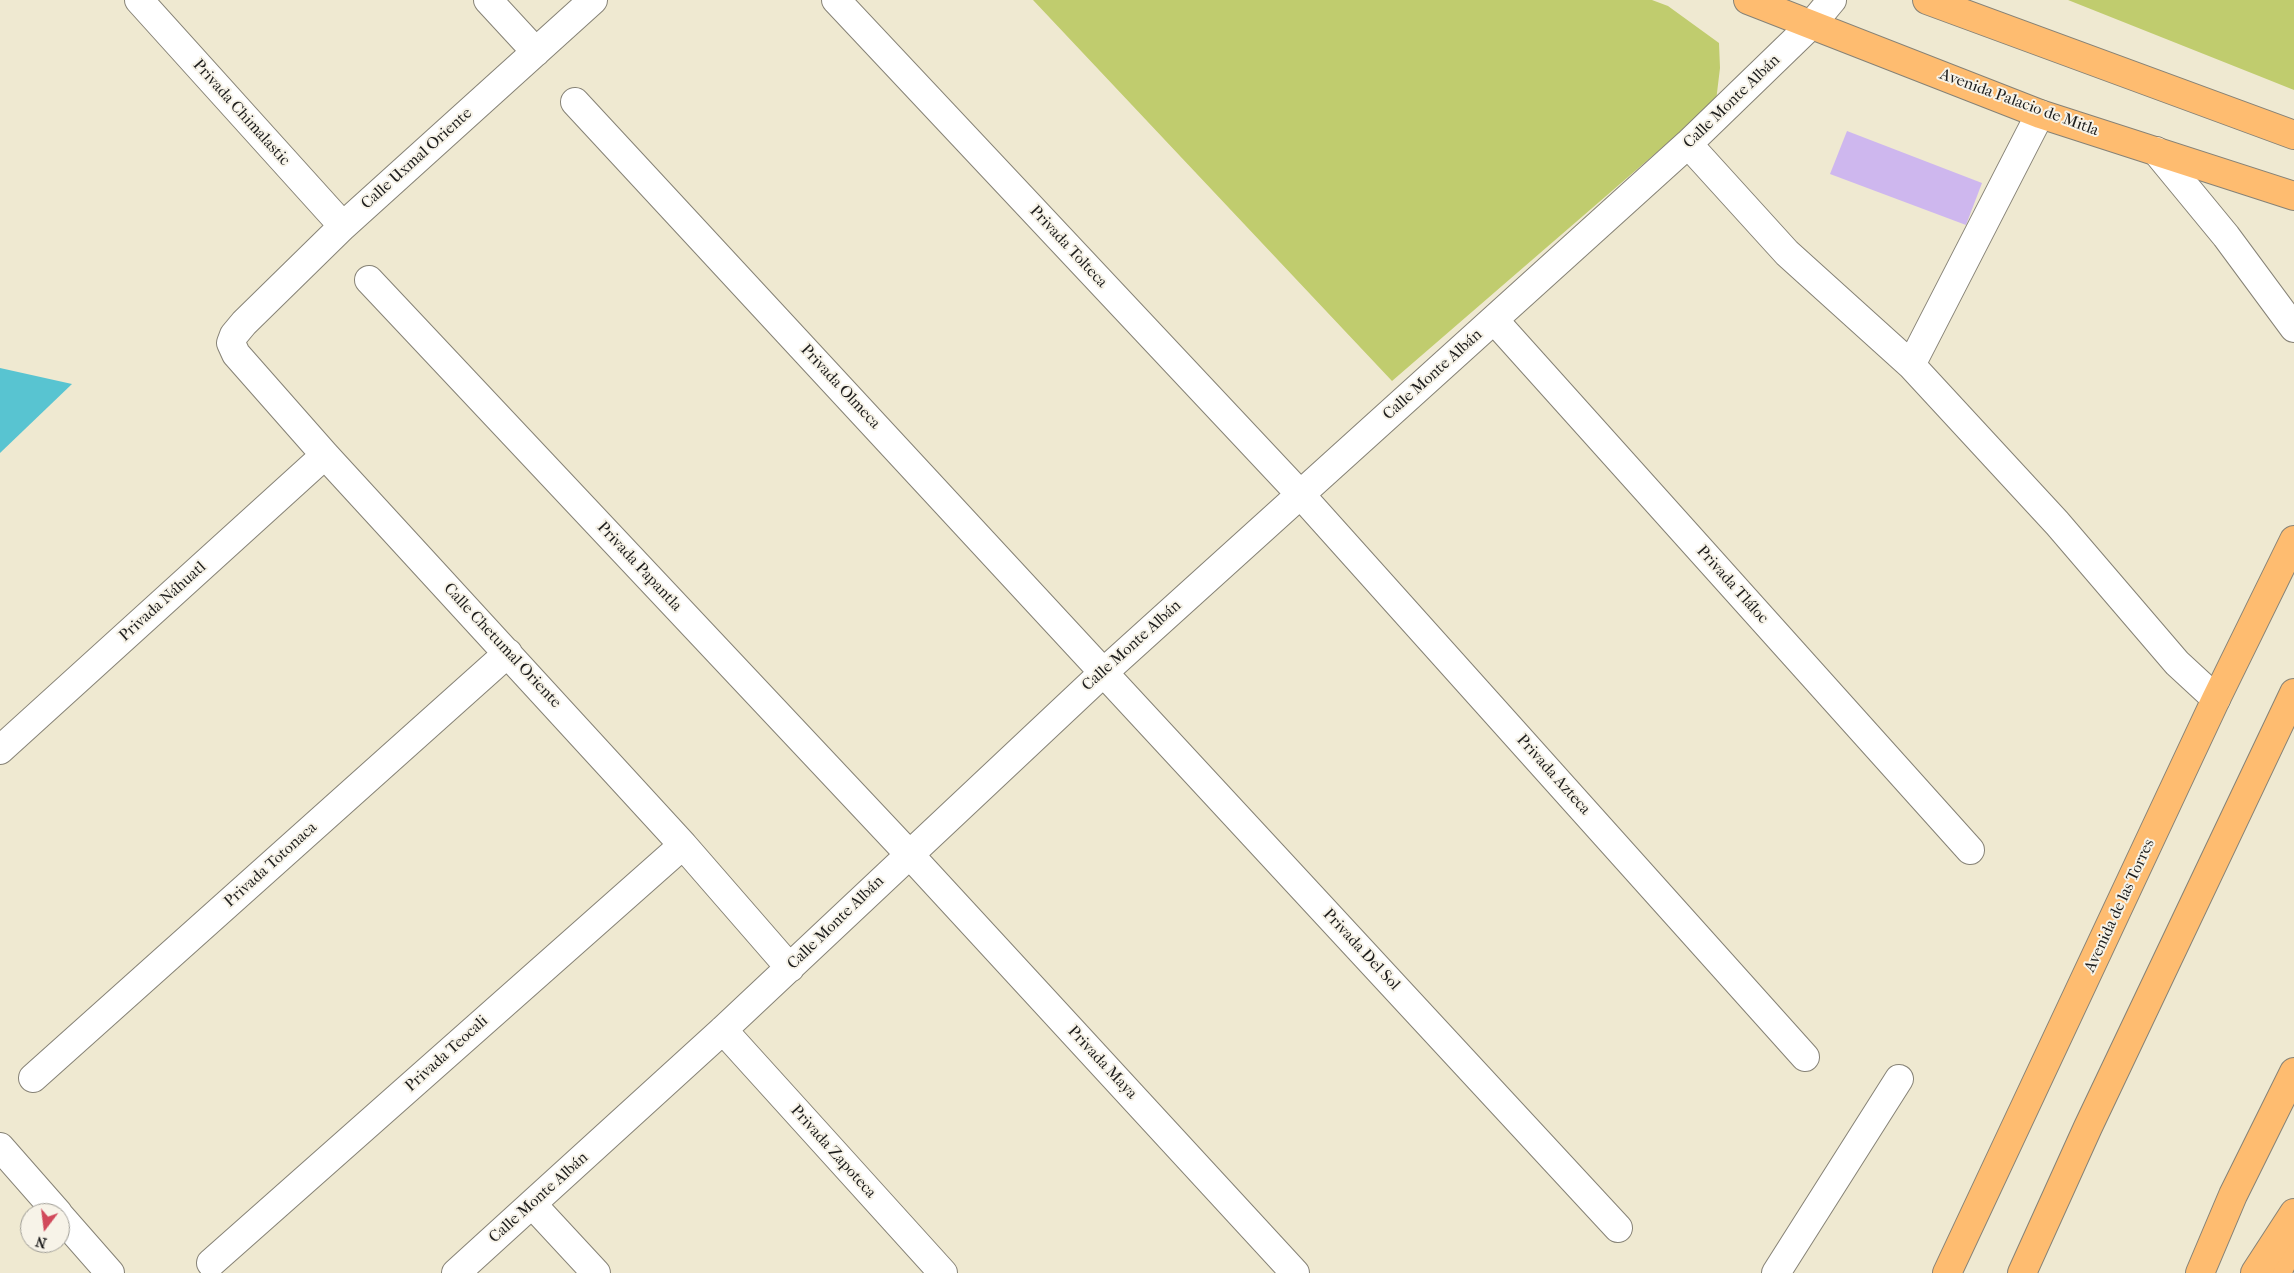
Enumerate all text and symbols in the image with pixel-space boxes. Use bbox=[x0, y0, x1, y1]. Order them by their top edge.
street label: Calle Monte Albán bbox=[1680, 51, 1784, 153]
street label: Privada Chimalastic bbox=[188, 56, 294, 170]
street label: Avenida Palacio de Mitla bbox=[1937, 65, 2101, 141]
street label: Calle Uxmal Oriente bbox=[358, 104, 476, 214]
street label: Privada Tolteca bbox=[1025, 202, 1111, 292]
street label: Calle Monte Albán bbox=[1380, 325, 1486, 425]
street label: Privada Olmeca bbox=[796, 341, 884, 433]
street label: Privada Papantla bbox=[593, 518, 685, 616]
street label: Privada Tláloc bbox=[1692, 542, 1772, 628]
street label: Privada Náhuatl bbox=[116, 558, 210, 646]
street label: Calle Chetumal Oriente bbox=[439, 579, 565, 713]
street label: Calle Monte Albán bbox=[1079, 596, 1185, 696]
street label: Privada Azteca bbox=[1512, 731, 1594, 819]
street label: Privada Totonaca bbox=[221, 818, 321, 912]
street label: Avenida de las Torres bbox=[2081, 836, 2159, 976]
street label: Calle Monte Albán bbox=[784, 872, 888, 974]
street label: Privada Del Sol bbox=[1318, 905, 1404, 995]
street label: Privada Teocali bbox=[402, 1012, 492, 1096]
street label: Privada Maya bbox=[1063, 1022, 1141, 1104]
street label: Privada Zapoteca bbox=[786, 1101, 880, 1203]
street label: Calle Monte Albán bbox=[486, 1148, 592, 1248]
north arrow bbox=[20, 1203, 70, 1253]
text: N bbox=[34, 1232, 49, 1252]

